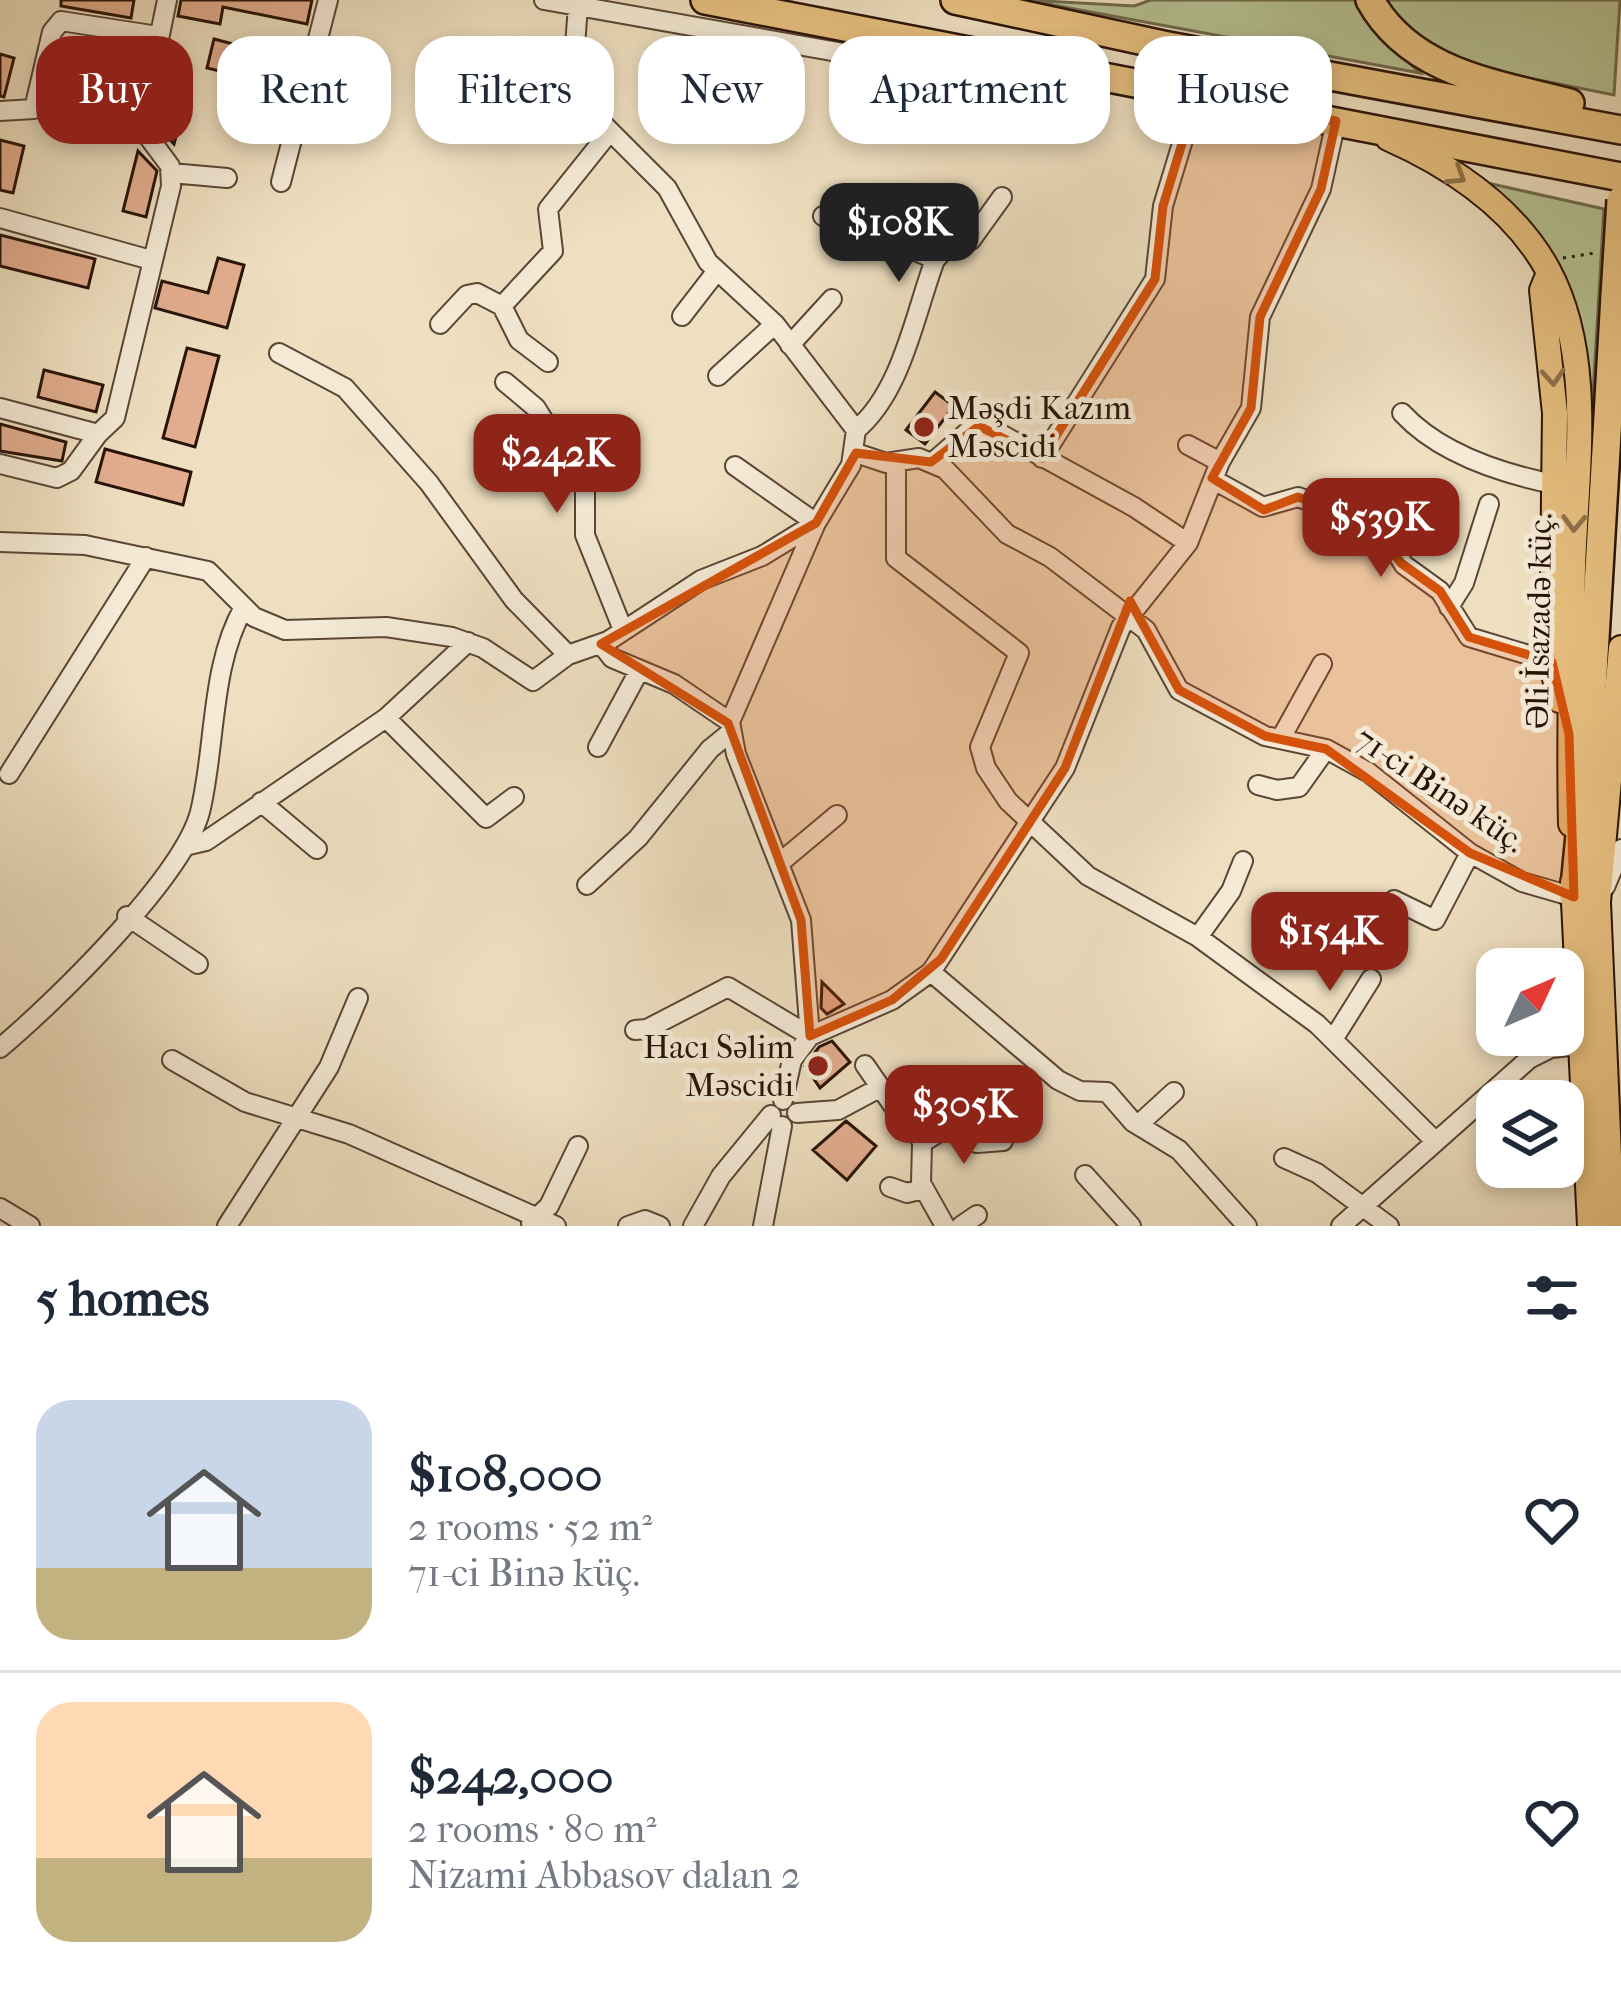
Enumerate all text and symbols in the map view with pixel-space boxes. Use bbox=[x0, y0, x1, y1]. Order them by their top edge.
chip: Buy bbox=[36, 36, 193, 144]
chip: Rent bbox=[217, 36, 391, 144]
chip: Filters bbox=[415, 36, 614, 144]
chip: New bbox=[638, 36, 805, 144]
chip: Apartment bbox=[829, 36, 1110, 144]
chip: House bbox=[1134, 36, 1332, 144]
one-way arrow bbox=[1443, 162, 1465, 184]
pin: $108K bbox=[815, 183, 983, 285]
text: $108K bbox=[847, 199, 951, 245]
one-way arrow bbox=[1540, 368, 1566, 387]
place label: Məşdi Kazım Məscidi bbox=[948, 389, 1132, 466]
pin: $242K bbox=[473, 414, 641, 516]
marker: Məşdi Kazım Məscidi bbox=[911, 414, 937, 440]
text: $242K bbox=[501, 430, 613, 476]
pin: $539K bbox=[1297, 478, 1465, 580]
text: $539K bbox=[1329, 494, 1433, 540]
street label: Əli İsazadə küç. bbox=[1518, 513, 1560, 729]
one-way arrow bbox=[1562, 514, 1588, 533]
street label: 71-ci Binə küç. bbox=[1348, 719, 1532, 861]
pin: $154K bbox=[1246, 892, 1414, 994]
text: $154K bbox=[1278, 908, 1382, 954]
north arrow bbox=[1476, 948, 1584, 1056]
map controls bbox=[1476, 948, 1584, 1188]
place label: Hacı Səlim Məscidi bbox=[643, 1028, 795, 1105]
marker: Hacı Səlim Məscidi bbox=[805, 1053, 831, 1079]
pin: $305K bbox=[880, 1065, 1048, 1167]
button: layers bbox=[1476, 1080, 1584, 1188]
text: $305K bbox=[912, 1081, 1016, 1127]
icon: filters bbox=[1519, 1265, 1585, 1331]
text: 5 homes bbox=[36, 1268, 209, 1328]
text: $108,000 bbox=[408, 1444, 603, 1504]
icon: home bbox=[132, 1448, 276, 1592]
icon: heart bbox=[1519, 1487, 1585, 1553]
text: 2 rooms · 52 m² bbox=[408, 1504, 652, 1550]
text: 71-ci Binə küç. bbox=[408, 1550, 640, 1596]
text: $242,000 bbox=[408, 1746, 614, 1806]
icon: home bbox=[132, 1750, 276, 1894]
icon: heart bbox=[1519, 1789, 1585, 1855]
text: 2 rooms · 80 m² bbox=[408, 1806, 656, 1852]
text: Nizami Abbasov dalan 2 bbox=[408, 1852, 801, 1898]

